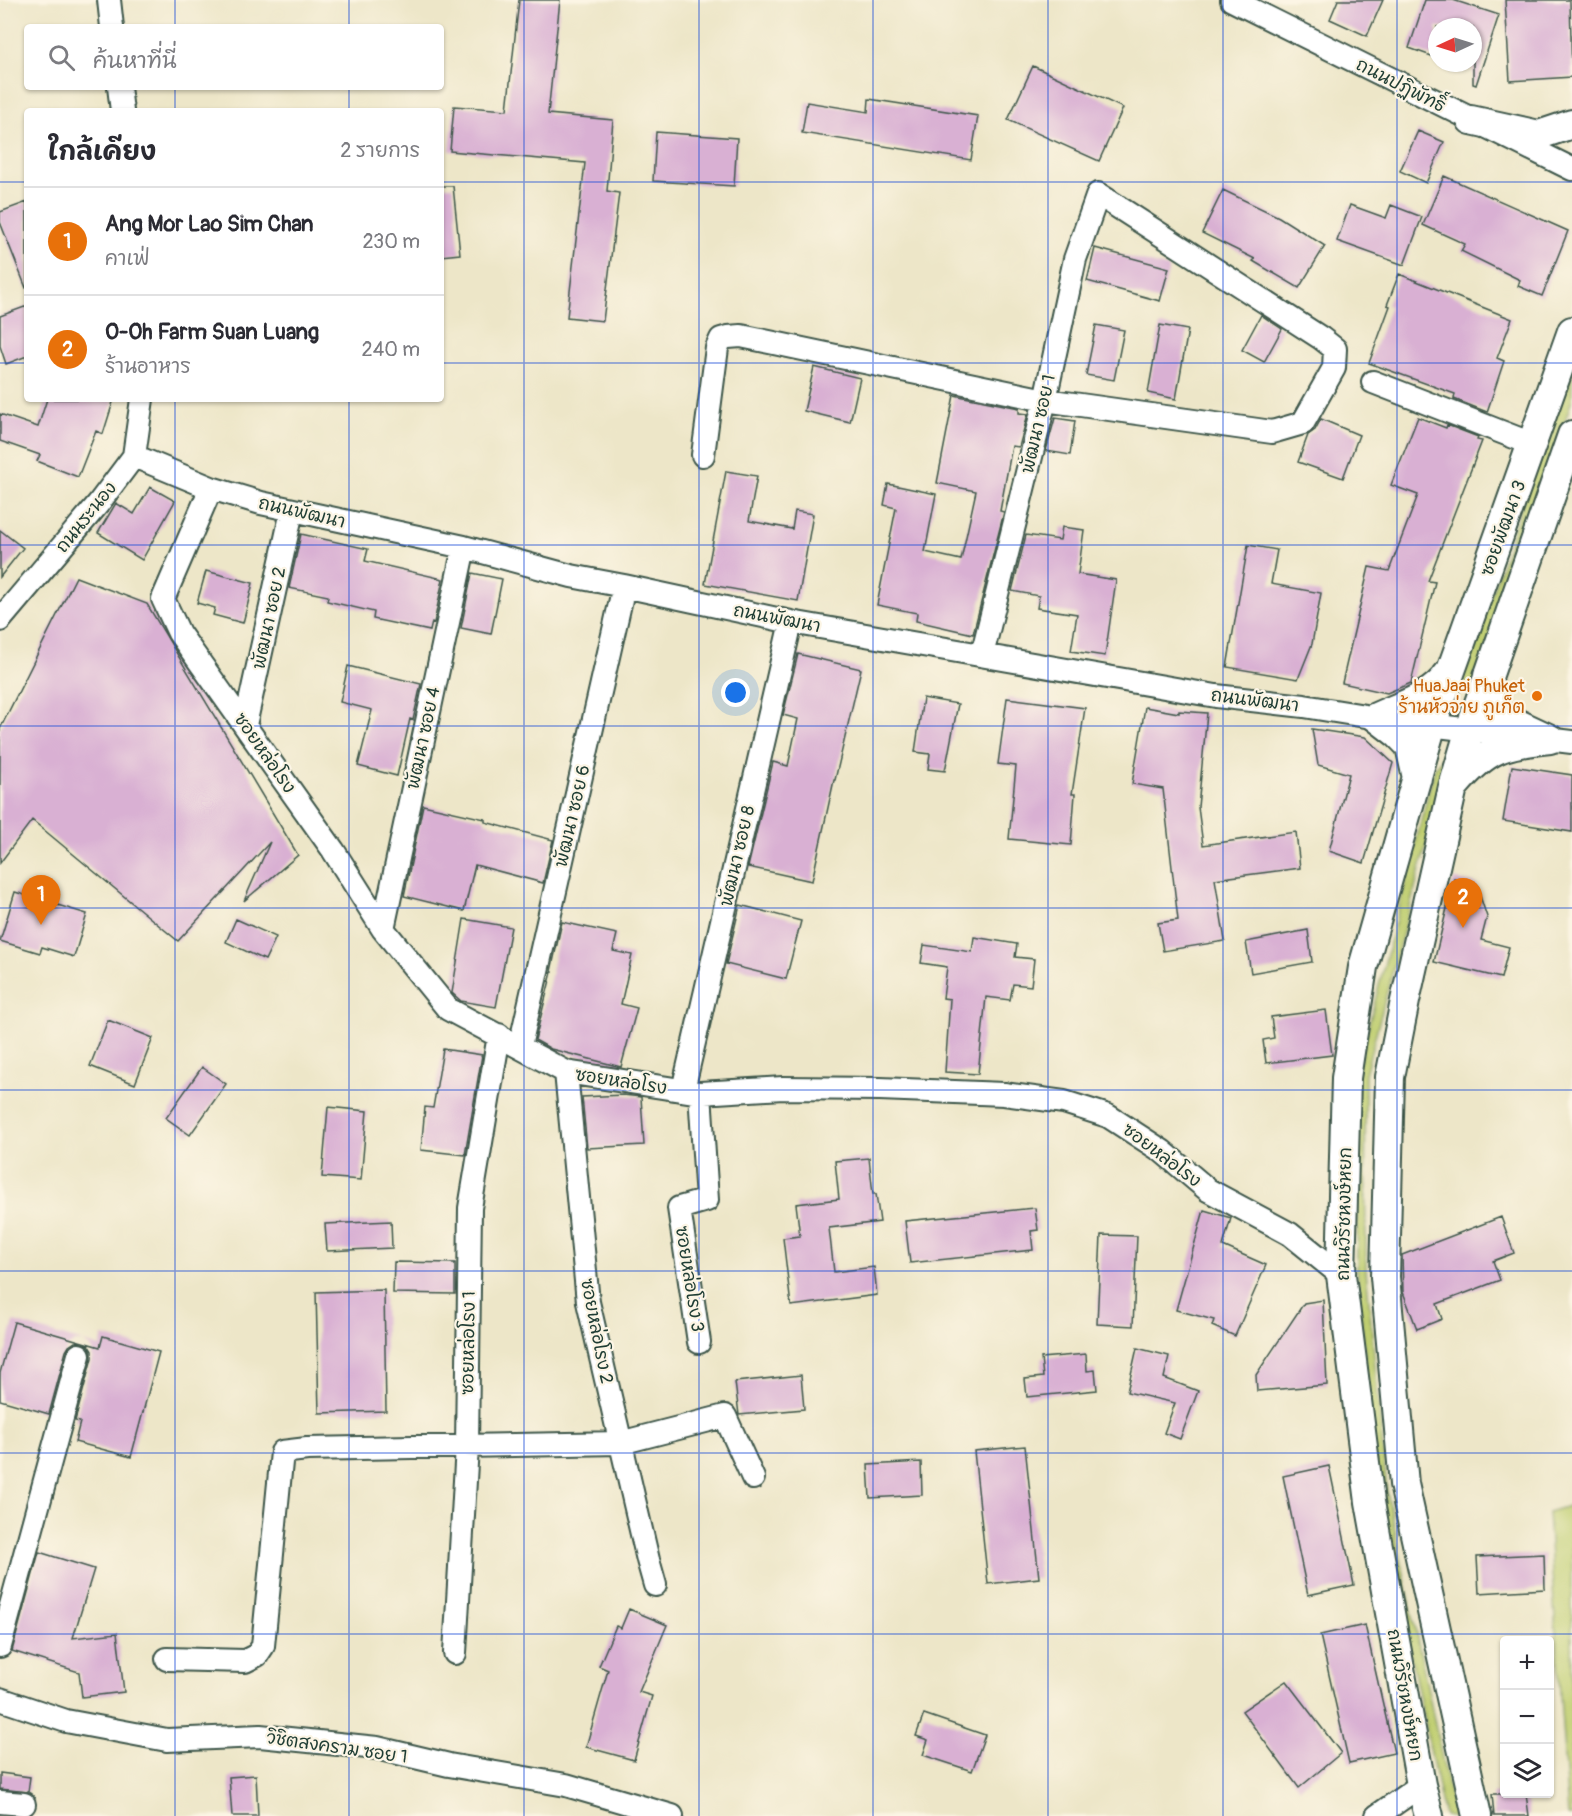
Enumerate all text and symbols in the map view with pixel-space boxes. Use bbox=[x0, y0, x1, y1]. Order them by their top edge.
north arrow bbox=[1428, 18, 1482, 72]
search box bbox=[24, 24, 444, 90]
icon: search bbox=[45, 41, 78, 74]
text: ค้นหาที่นี่ bbox=[93, 47, 177, 75]
street label: ถนนปฏิพัทธิ์ bbox=[1352, 47, 1452, 118]
text: ใกล้เคียง bbox=[48, 136, 156, 168]
text: 2 รายการ bbox=[340, 138, 420, 163]
text: Ang Mor Lao Sim Chan bbox=[105, 210, 314, 238]
text: 1 bbox=[64, 229, 71, 254]
text: 230 m bbox=[363, 229, 420, 254]
text: คาเฟ่ bbox=[105, 246, 150, 271]
text: O-Oh Farm Suan Luang bbox=[105, 318, 319, 346]
text: 2 bbox=[62, 337, 73, 362]
text: 240 m bbox=[361, 337, 420, 362]
text: ร้านอาหาร bbox=[105, 354, 191, 379]
street label: พัฒนา ซอย 1 bbox=[1016, 372, 1061, 476]
street label: ถนนระนอง bbox=[51, 477, 122, 557]
street label: ซอยพัฒนา 3 bbox=[1476, 477, 1531, 579]
street label: ถนนพัฒนา bbox=[256, 491, 348, 534]
street label: พัฒนา ซอย 2 bbox=[247, 565, 292, 671]
street label: ถนนพัฒนา bbox=[731, 599, 823, 638]
place label: HuaJaai Phuket ร้านหัวจ่าย ภูเก็ต bbox=[1399, 675, 1526, 721]
your location bbox=[721, 678, 750, 707]
street label: พัฒนา ซอย 4 bbox=[401, 684, 446, 792]
street label: ถนนพัฒนา bbox=[1210, 684, 1300, 717]
marker: HuaJaai Phuket ร้านหัวจ่าย ภูเก็ต bbox=[1530, 689, 1544, 703]
street label: ซอยหล่อโรง bbox=[228, 707, 302, 798]
street label: พัฒนา ซอย 6 bbox=[550, 763, 595, 870]
street label: พัฒนา ซอย 8 bbox=[715, 803, 760, 909]
pin: 1 bbox=[22, 876, 60, 925]
pin: 2 bbox=[1444, 878, 1482, 928]
street label: ซอยหล่อโรง bbox=[573, 1061, 669, 1100]
street label: ซอยหล่อโรง bbox=[1118, 1117, 1207, 1193]
street label: ถนนวิรัชหงษ์หยก bbox=[1330, 1147, 1357, 1281]
street label: ซอยหล่อโรง 3 bbox=[670, 1224, 711, 1334]
street label: ซอยหล่อโรง 2 bbox=[575, 1276, 620, 1386]
street label: ซอยหล่อโรง 1 bbox=[454, 1291, 481, 1395]
street label: ถนนวิรัชหงษ์หยก bbox=[1382, 1627, 1429, 1763]
map controls bbox=[1500, 1636, 1554, 1798]
button: + bbox=[1500, 1636, 1554, 1690]
button: − bbox=[1500, 1690, 1554, 1744]
street label: วิชิตสงคราม ซอย 1 bbox=[265, 1726, 409, 1769]
button: layers bbox=[1500, 1744, 1554, 1798]

